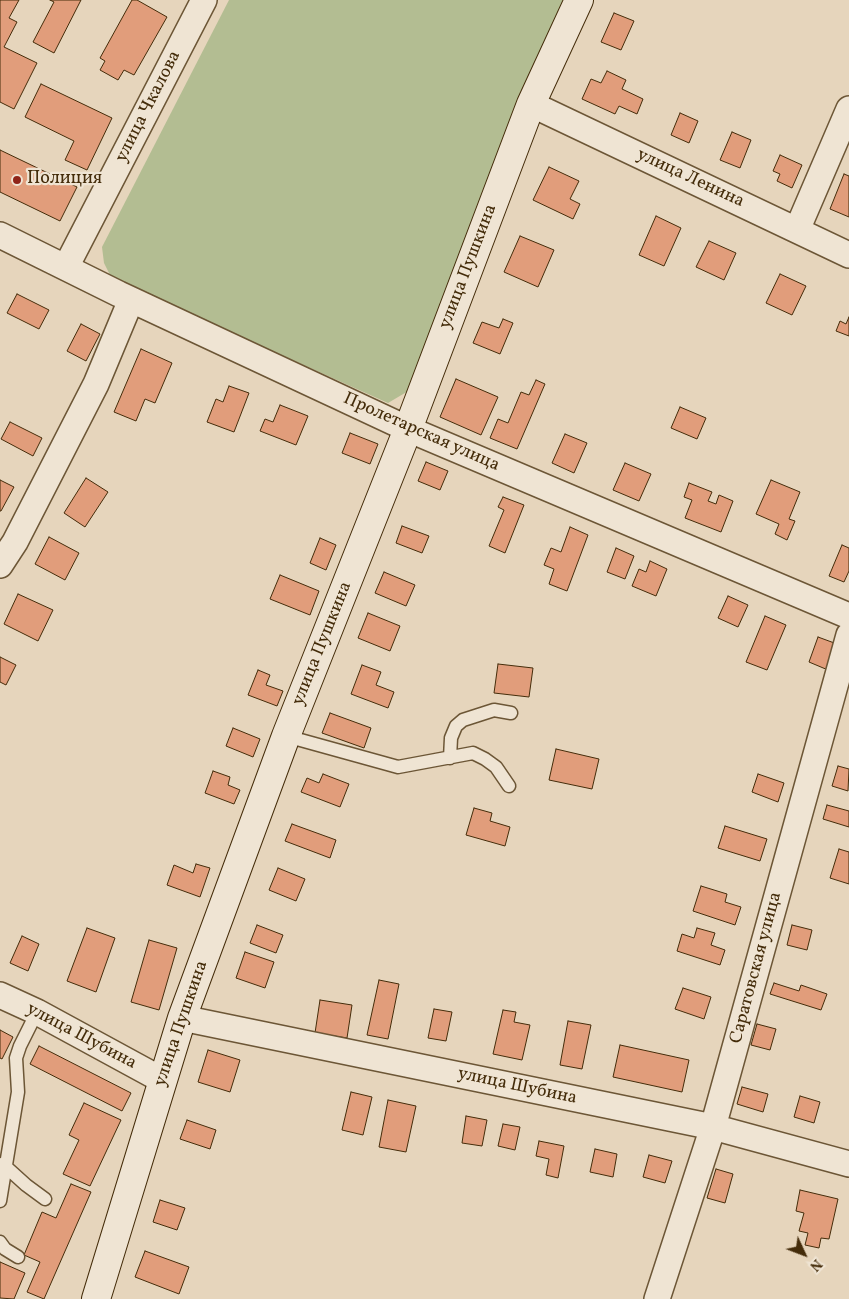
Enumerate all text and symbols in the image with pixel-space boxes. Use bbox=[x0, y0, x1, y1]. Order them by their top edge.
street label: улица Чкалова bbox=[112, 48, 186, 166]
street label: улица Ленина bbox=[633, 145, 747, 213]
place label: Полиция bbox=[27, 169, 102, 191]
marker: Полиция bbox=[11, 174, 23, 186]
street label: улица Пушкина bbox=[435, 202, 503, 332]
street label: Пролетарская улица bbox=[339, 389, 503, 477]
street label: улица Пушкина bbox=[288, 579, 358, 709]
street label: Саратовская улица bbox=[726, 890, 788, 1046]
street label: улица Пушкина bbox=[150, 958, 214, 1090]
street label: улица Шубина bbox=[22, 999, 140, 1075]
street label: улица Шубина bbox=[455, 1064, 579, 1110]
north arrow bbox=[779, 1229, 829, 1279]
text: N bbox=[805, 1254, 826, 1275]

